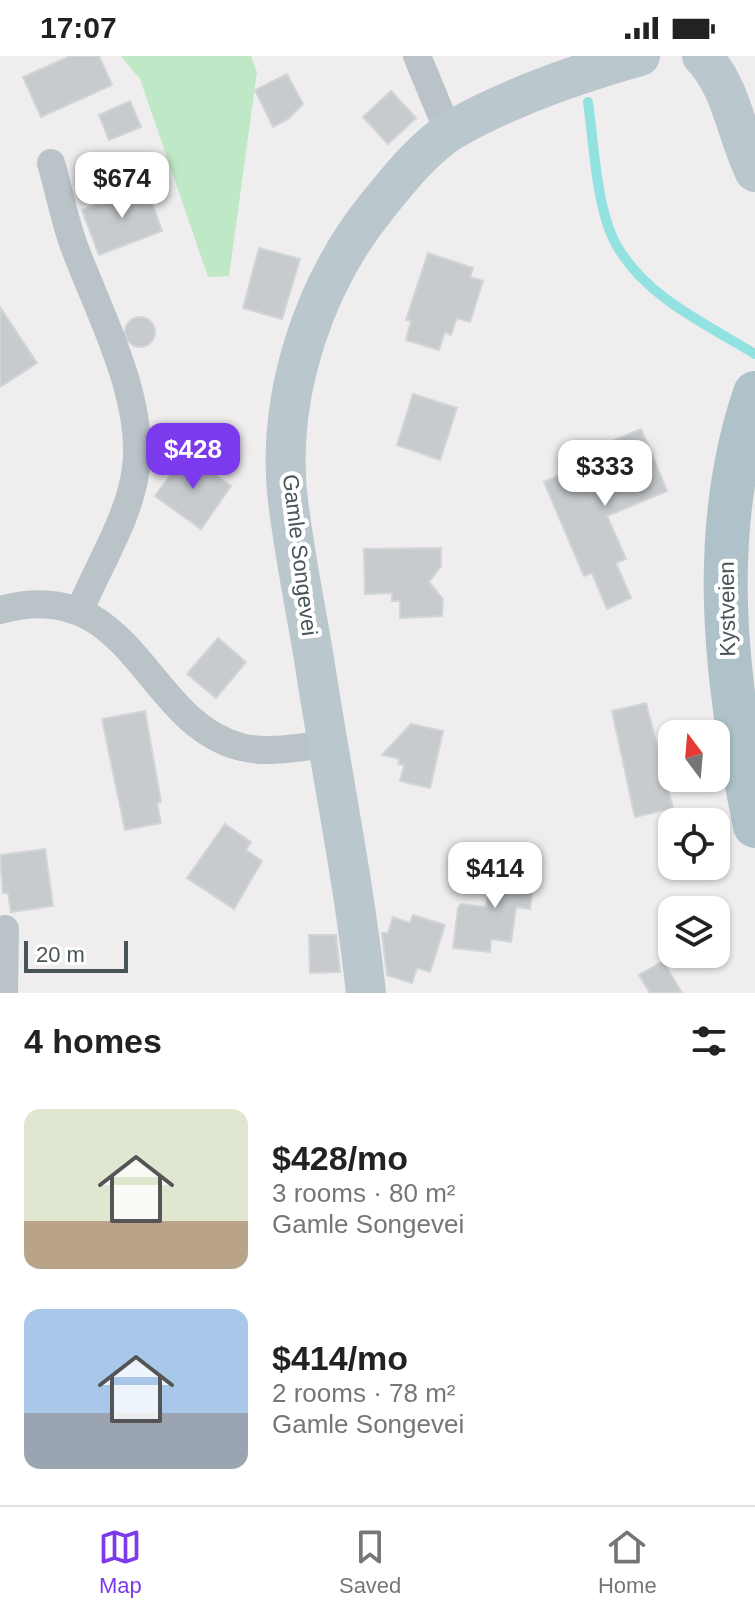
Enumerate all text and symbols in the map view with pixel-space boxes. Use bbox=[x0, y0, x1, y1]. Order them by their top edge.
text: 17:07 bbox=[40, 11, 117, 44]
pin: $674 bbox=[75, 152, 169, 220]
text: $674 bbox=[93, 163, 151, 193]
pin: $428 bbox=[146, 423, 240, 491]
text: $428 bbox=[164, 434, 222, 464]
pin: $333 bbox=[558, 440, 652, 508]
text: $333 bbox=[576, 451, 634, 481]
street label: Gamle Songevei bbox=[278, 473, 322, 637]
street label: Kystveien bbox=[714, 561, 740, 657]
north arrow bbox=[658, 720, 730, 792]
map controls bbox=[658, 720, 730, 968]
button: locate bbox=[658, 808, 730, 880]
pin: $414 bbox=[448, 842, 542, 910]
text: $414 bbox=[466, 853, 524, 883]
button: layers bbox=[658, 896, 730, 968]
scale bar bbox=[24, 937, 128, 973]
text: 20 m bbox=[36, 942, 85, 967]
icon: filters bbox=[687, 1019, 731, 1063]
text: 4 homes bbox=[24, 1022, 162, 1060]
text: $428/mo bbox=[272, 1139, 408, 1177]
icon: home bbox=[88, 1141, 184, 1237]
text: 3 rooms · 80 m² bbox=[272, 1178, 456, 1208]
text: Gamle Songevei bbox=[272, 1209, 464, 1239]
text: $414/mo bbox=[272, 1339, 408, 1377]
icon: home bbox=[88, 1341, 184, 1437]
text: 2 rooms · 78 m² bbox=[272, 1378, 456, 1408]
text: Gamle Songevei bbox=[272, 1409, 464, 1439]
tab: Map bbox=[98, 1525, 142, 1599]
tab: Saved bbox=[339, 1525, 401, 1599]
tab: Home bbox=[598, 1525, 657, 1599]

